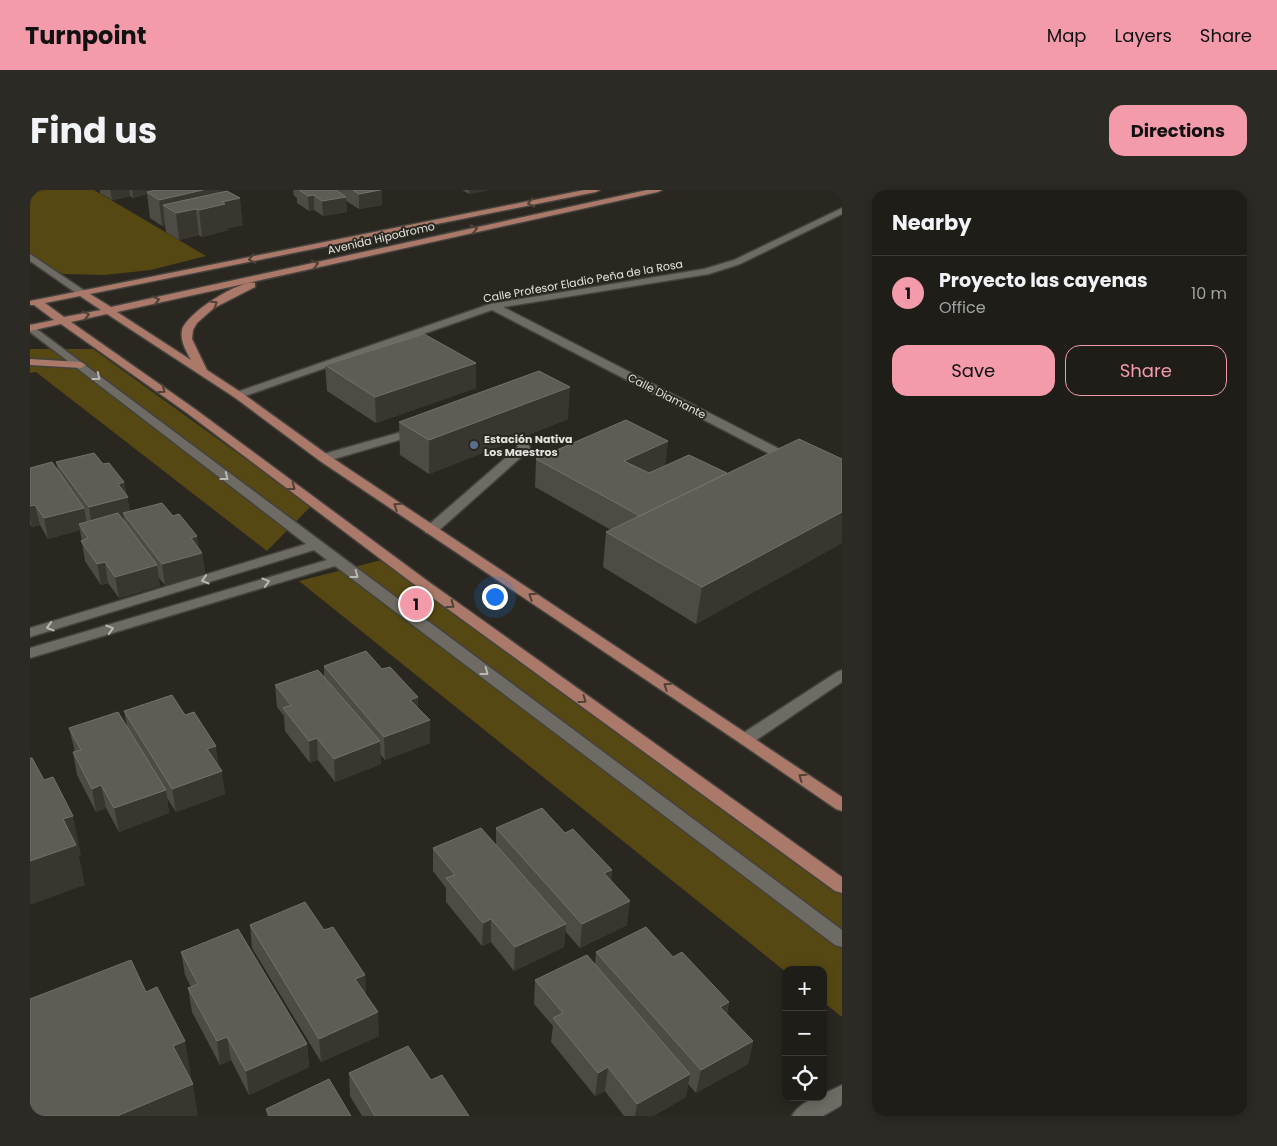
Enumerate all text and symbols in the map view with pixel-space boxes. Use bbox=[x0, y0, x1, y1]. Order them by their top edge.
text: Turnpoint bbox=[25, 19, 146, 52]
text: Map bbox=[1047, 23, 1087, 48]
text: Layers bbox=[1115, 23, 1172, 48]
text: Share bbox=[1200, 23, 1252, 48]
button: Directions bbox=[1109, 105, 1247, 156]
text: Find us bbox=[30, 106, 157, 155]
one-way arrow bbox=[527, 198, 536, 208]
text: Nearby bbox=[892, 208, 972, 237]
street label: Avenida Hipodromo bbox=[326, 218, 436, 258]
one-way arrow bbox=[469, 224, 478, 235]
one-way arrow bbox=[248, 253, 256, 264]
street label: Calle Profesor Eladio Peña de la Rosa bbox=[482, 256, 684, 306]
one-way arrow bbox=[310, 259, 319, 270]
text: Proyecto las cayenas bbox=[939, 267, 1148, 294]
text: 1 bbox=[905, 282, 911, 305]
text: 10 m bbox=[1191, 282, 1227, 305]
one-way arrow bbox=[152, 295, 161, 306]
text: Office bbox=[939, 296, 986, 319]
one-way arrow bbox=[209, 300, 218, 310]
one-way arrow bbox=[82, 310, 91, 321]
button: Save bbox=[892, 345, 1055, 396]
button: Share bbox=[1065, 345, 1227, 396]
street label: Calle Diamante bbox=[625, 369, 709, 423]
one-way arrow bbox=[91, 372, 100, 380]
one-way arrow bbox=[156, 384, 166, 393]
place label: Estación Nativa Los Maestros bbox=[484, 431, 572, 460]
marker: Estación Nativa Los Maestros bbox=[468, 439, 480, 451]
one-way arrow bbox=[219, 471, 228, 479]
one-way arrow bbox=[286, 482, 295, 490]
one-way arrow bbox=[393, 503, 402, 512]
one-way arrow bbox=[349, 569, 358, 577]
one-way arrow bbox=[201, 575, 210, 585]
one-way arrow bbox=[261, 577, 269, 587]
your location bbox=[482, 584, 508, 610]
pin: 1 bbox=[400, 585, 432, 623]
one-way arrow bbox=[528, 593, 537, 603]
one-way arrow bbox=[445, 599, 455, 608]
one-way arrow bbox=[46, 622, 54, 632]
one-way arrow bbox=[106, 625, 114, 635]
one-way arrow bbox=[479, 667, 488, 675]
one-way arrow bbox=[663, 683, 672, 693]
one-way arrow bbox=[577, 694, 587, 703]
one-way arrow bbox=[798, 774, 808, 783]
map controls bbox=[782, 966, 827, 1101]
button: + bbox=[782, 966, 827, 1011]
button: − bbox=[782, 1011, 827, 1056]
button: locate bbox=[782, 1056, 827, 1101]

